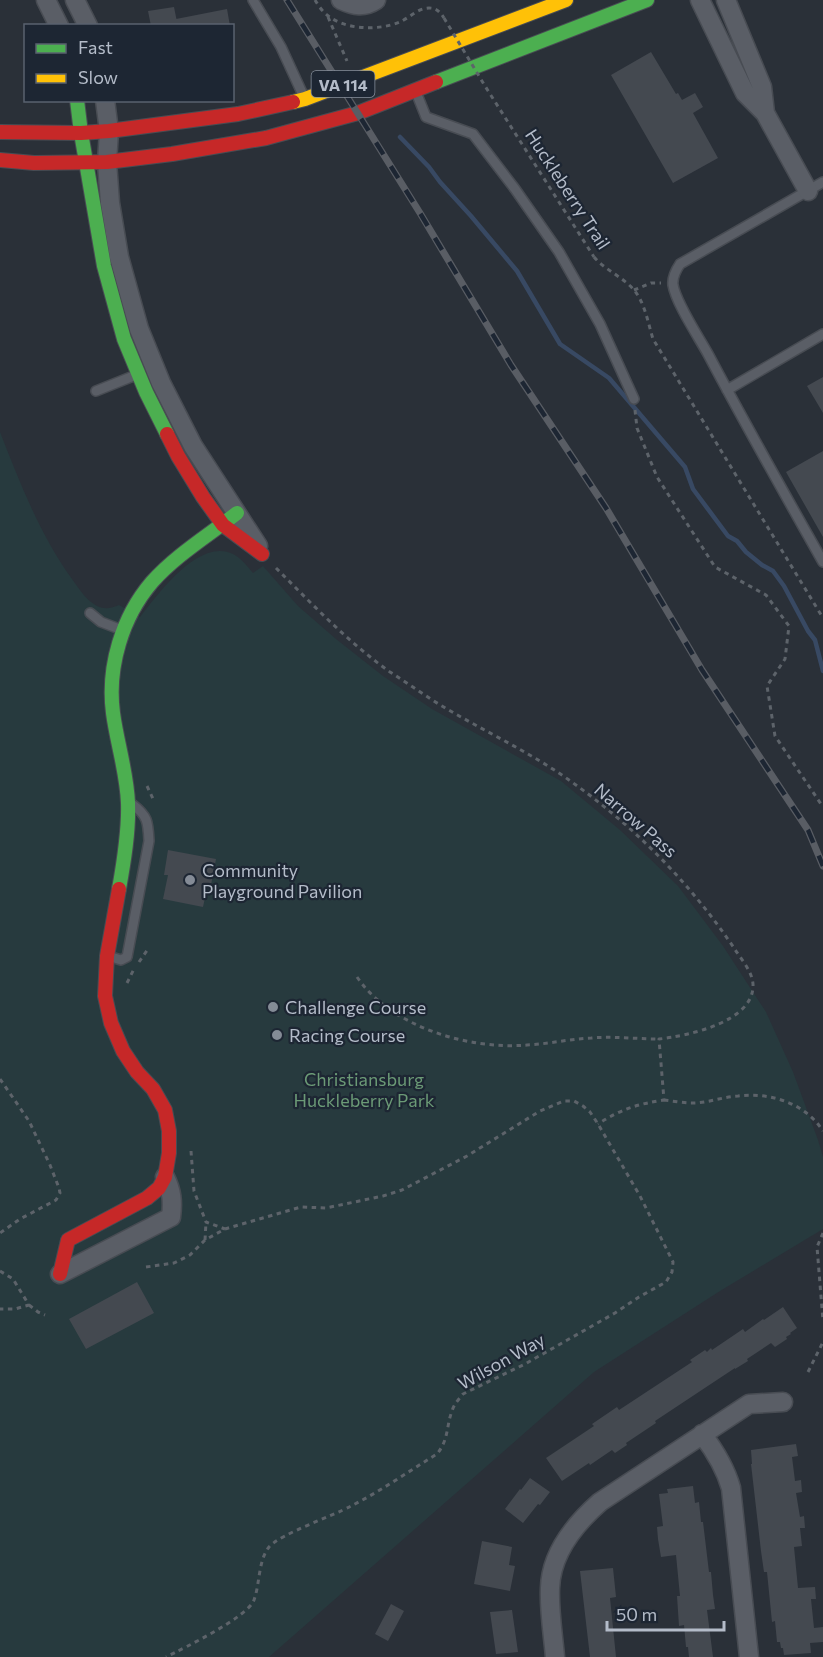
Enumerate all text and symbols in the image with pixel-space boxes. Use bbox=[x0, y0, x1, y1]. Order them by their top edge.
legend bbox=[24, 24, 234, 102]
text: Fast bbox=[78, 36, 113, 58]
text: Slow bbox=[78, 66, 118, 88]
road number: VA 114 bbox=[312, 71, 374, 97]
street label: Huckleberry Trail bbox=[521, 125, 615, 253]
street label: Narrow Pass bbox=[590, 778, 682, 862]
place label: Community Playground Pavilion bbox=[202, 859, 362, 902]
marker: Community Playground Pavilion bbox=[183, 873, 197, 887]
place label: Challenge Course bbox=[285, 996, 426, 1018]
marker: Challenge Course bbox=[266, 1000, 280, 1014]
place label: Racing Course bbox=[289, 1024, 405, 1046]
marker: Racing Course bbox=[270, 1028, 284, 1042]
park label: Christiansburg Huckleberry Park bbox=[293, 1068, 435, 1111]
street label: Wilson Way bbox=[454, 1328, 548, 1394]
scale bar bbox=[607, 1594, 724, 1632]
text: 50 m bbox=[616, 1603, 657, 1625]

